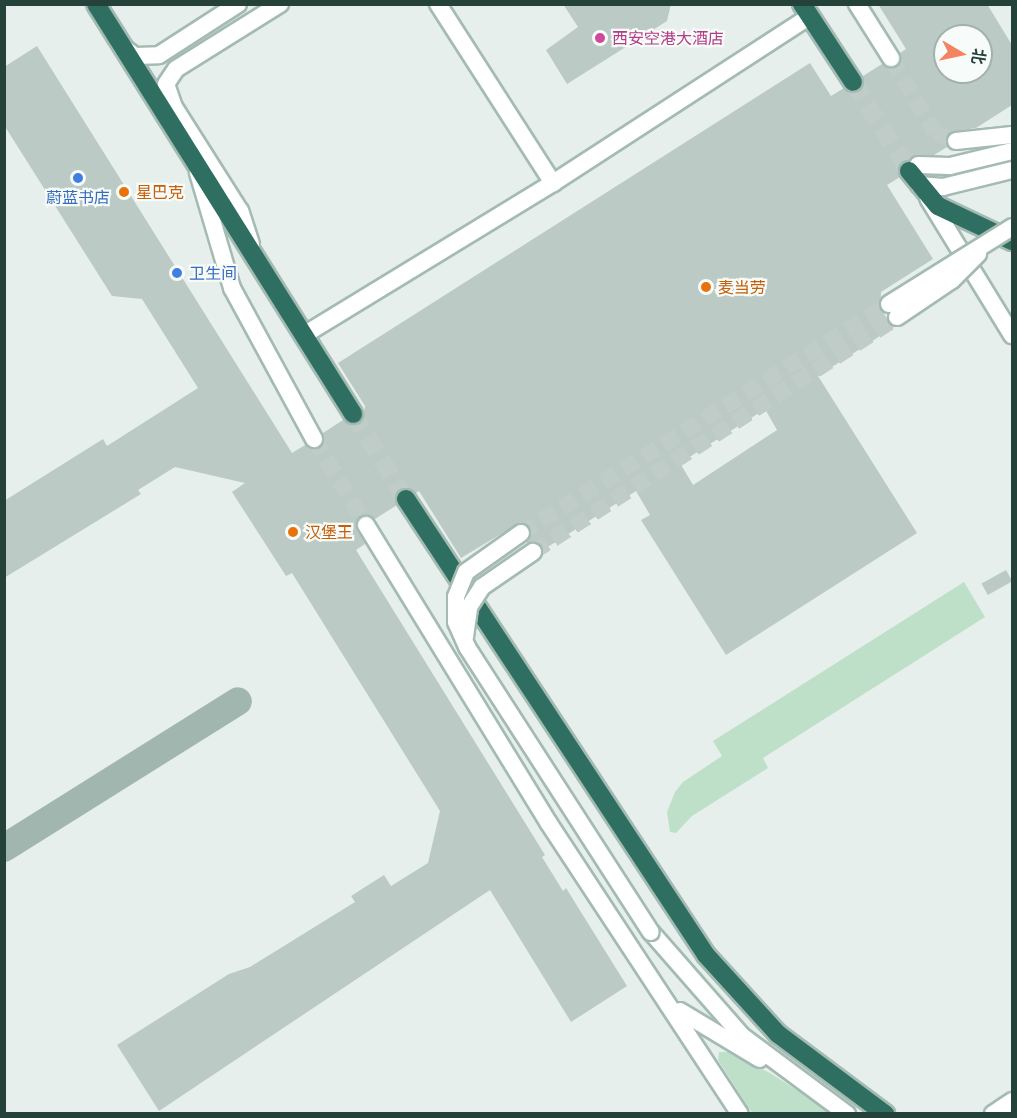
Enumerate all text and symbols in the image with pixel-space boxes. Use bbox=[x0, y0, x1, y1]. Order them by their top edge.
north arrow bbox=[933, 24, 993, 84]
place label: 西安空港大酒店 bbox=[612, 28, 724, 48]
marker: 西安空港大酒店 bbox=[593, 31, 607, 45]
text: 北 bbox=[967, 47, 991, 66]
marker: 蔚蓝书店 bbox=[71, 171, 85, 185]
place label: 星巴克 bbox=[136, 182, 184, 202]
marker: 星巴克 bbox=[117, 185, 131, 199]
place label: 蔚蓝书店 bbox=[46, 187, 110, 207]
place label: 卫生间 bbox=[189, 263, 237, 283]
marker: 卫生间 bbox=[170, 266, 184, 280]
place label: 麦当劳 bbox=[718, 277, 766, 297]
marker: 麦当劳 bbox=[699, 280, 713, 294]
place label: 汉堡王 bbox=[305, 522, 353, 542]
marker: 汉堡王 bbox=[286, 525, 300, 539]

